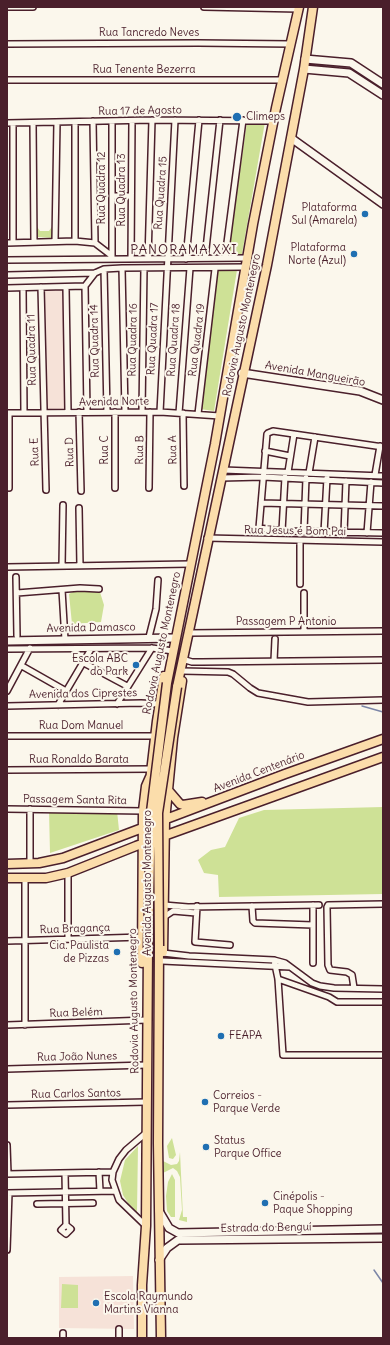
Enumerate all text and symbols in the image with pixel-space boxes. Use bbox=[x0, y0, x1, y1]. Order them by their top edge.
street label: Rua Tancredo Neves bbox=[99, 26, 199, 40]
street label: Rua Tenente Bezerra bbox=[92, 63, 196, 77]
street label: Rua 17 de Agosto bbox=[98, 104, 182, 118]
place label: Climeps bbox=[246, 110, 285, 124]
marker: Climeps bbox=[231, 111, 243, 123]
street label: Rua Quadra 12 bbox=[95, 151, 109, 225]
street label: Rua Quadra 13 bbox=[115, 153, 129, 227]
street label: Rua Quadra 15 bbox=[152, 156, 170, 230]
place label: Plataforma Sul (Amarela) bbox=[291, 201, 357, 227]
marker: Plataforma Sul (Amarela) bbox=[360, 209, 370, 219]
place label: Plataforma Norte (Azul) bbox=[288, 241, 346, 267]
district label: PANORAMA XXI bbox=[130, 242, 238, 258]
marker: Plataforma Norte (Azul) bbox=[349, 249, 359, 259]
street label: Rodovia Augusto Montenegro bbox=[220, 252, 264, 398]
street label: Rua Quadra 17 bbox=[145, 302, 161, 376]
street label: Rua Quadra 16 bbox=[126, 303, 140, 377]
street label: Rua Quadra 18 bbox=[165, 303, 183, 377]
street label: Rua Quadra 19 bbox=[186, 303, 208, 377]
street label: Rua Quadra 14 bbox=[88, 304, 102, 378]
street label: Rua Quadra 11 bbox=[25, 314, 39, 386]
street label: Avenida Mangueirão bbox=[264, 359, 366, 389]
street label: Avenida Norte bbox=[79, 395, 149, 409]
street label: Rua C bbox=[98, 435, 112, 465]
street label: Rua B bbox=[133, 435, 147, 465]
street label: Rua A bbox=[166, 435, 180, 465]
street label: Rua E bbox=[28, 437, 42, 467]
street label: Rua D bbox=[63, 437, 77, 467]
street label: Rua Jesus é Bom Pai bbox=[244, 524, 346, 538]
street label: Rodovia Augusto Montenegro bbox=[140, 570, 184, 716]
street label: Passagem P Antonio bbox=[236, 615, 336, 629]
street label: Avenida Damasco bbox=[46, 621, 136, 635]
place label: Escola ABC do Park bbox=[72, 652, 128, 678]
marker: Escola ABC do Park bbox=[131, 660, 141, 670]
street label: Avenida dos Ciprestes bbox=[29, 686, 137, 702]
street label: Rua Dom Manuel bbox=[39, 719, 123, 733]
street label: Avenida Centenário bbox=[211, 748, 307, 796]
street label: Rua Ronaldo Barata bbox=[29, 753, 129, 767]
street label: Passagem Santa Rita bbox=[23, 792, 127, 808]
street label: Avenida Augusto Montenegro bbox=[141, 810, 155, 956]
street label: Rua Bragança bbox=[39, 921, 111, 937]
street label: Rodovia Augusto Montenegro bbox=[126, 928, 142, 1074]
place label: Cia. Paulista de Pizzas bbox=[49, 939, 109, 965]
marker: Cia. Paulista de Pizzas bbox=[112, 947, 122, 957]
street label: Rua Belém bbox=[49, 1005, 103, 1021]
place label: FEAPA bbox=[229, 1029, 262, 1043]
marker: FEAPA bbox=[216, 1031, 226, 1041]
street label: Rua João Nunes bbox=[37, 1050, 117, 1064]
street label: Rua Carlos Santos bbox=[31, 1087, 121, 1101]
place label: Correios - Parque Verde bbox=[213, 1089, 280, 1115]
marker: Correios - Parque Verde bbox=[200, 1097, 210, 1107]
place label: Status Parque Office bbox=[214, 1134, 281, 1160]
marker: Status Parque Office bbox=[201, 1142, 211, 1152]
place label: Cinépolis - Paque Shopping bbox=[273, 1190, 353, 1216]
marker: Cinépolis - Paque Shopping bbox=[260, 1198, 270, 1208]
street label: Estrada do Benguí bbox=[220, 1221, 312, 1235]
place label: Escola Raymundo Martins Vianna bbox=[104, 1290, 193, 1316]
marker: Escola Raymundo Martins Vianna bbox=[91, 1298, 101, 1308]

